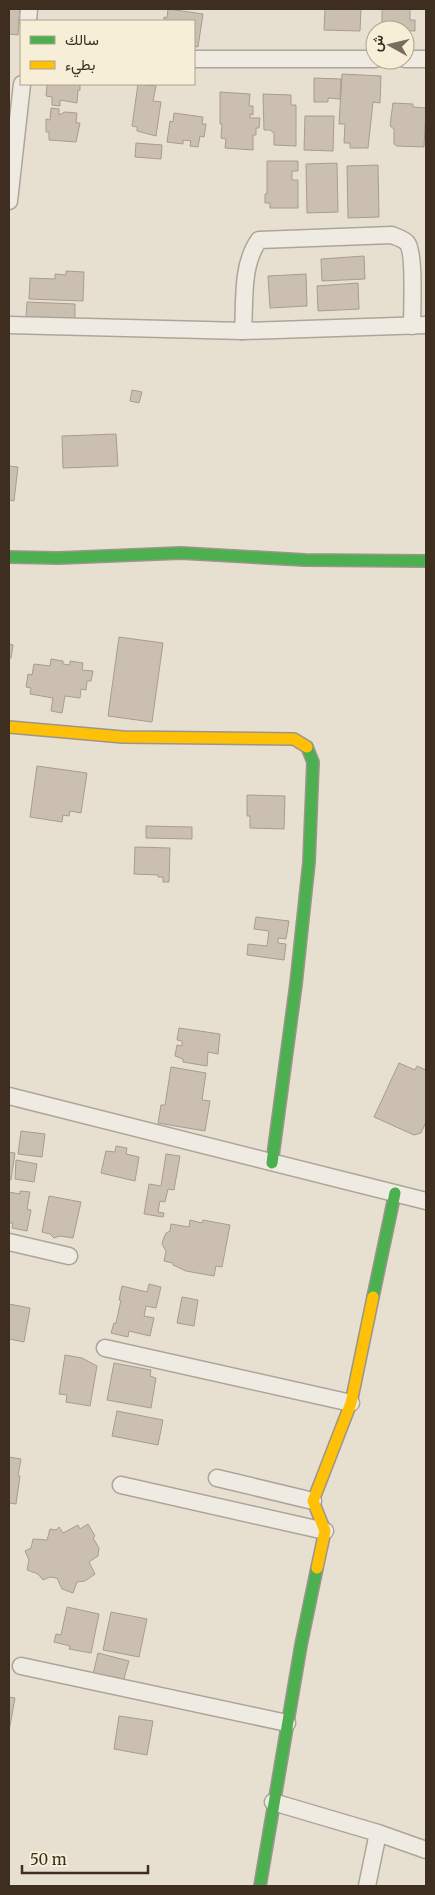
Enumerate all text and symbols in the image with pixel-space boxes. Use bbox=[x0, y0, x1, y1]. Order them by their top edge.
legend bbox=[20, 20, 195, 85]
north arrow bbox=[365, 20, 415, 70]
text: سالك bbox=[65, 30, 99, 49]
text: ش bbox=[367, 33, 387, 53]
text: بطيء bbox=[65, 55, 95, 78]
scale bar bbox=[22, 1842, 149, 1874]
text: 50 m bbox=[30, 1850, 67, 1869]

